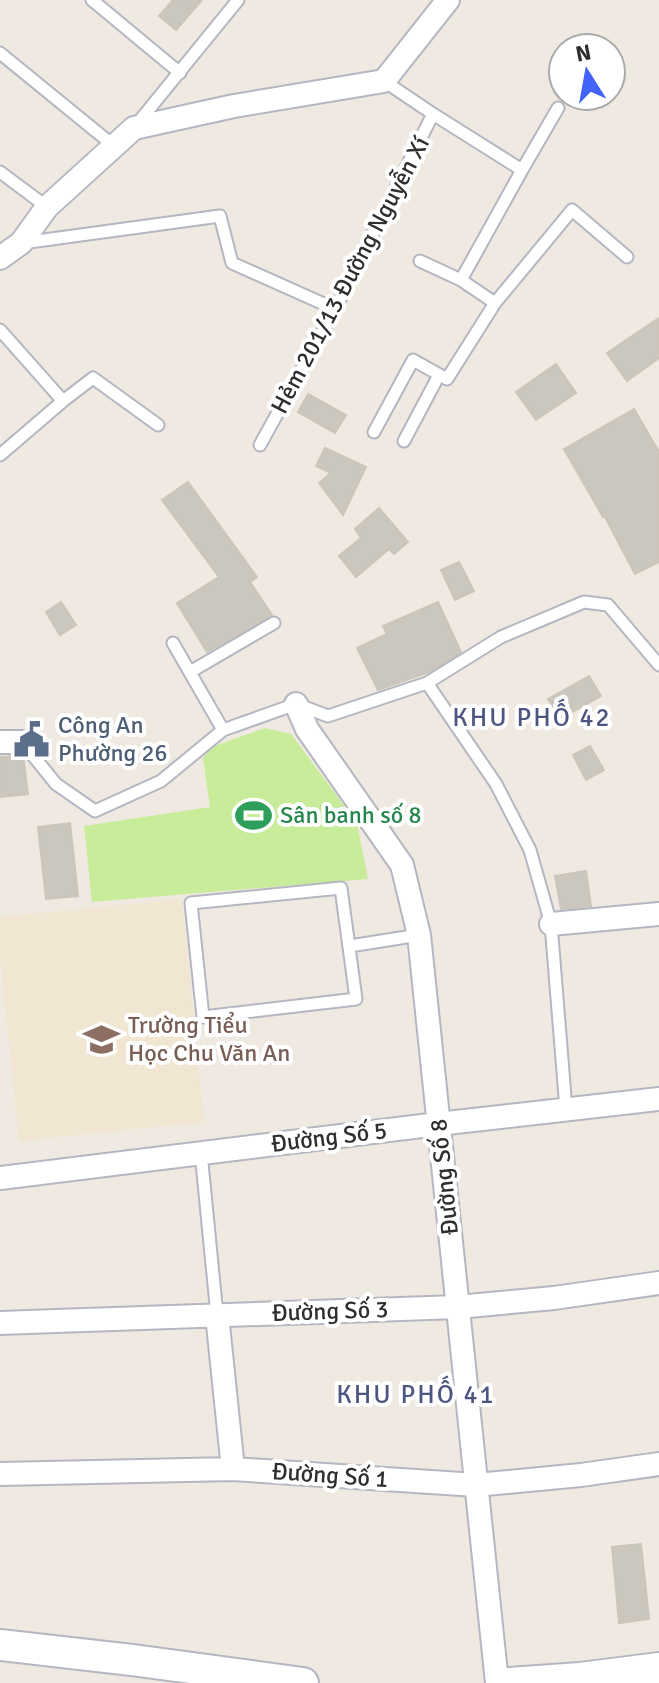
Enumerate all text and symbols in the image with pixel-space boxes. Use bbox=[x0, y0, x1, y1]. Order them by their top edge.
north arrow bbox=[547, 32, 627, 112]
text: N bbox=[573, 38, 593, 68]
street label: Hẻm 201/13 Đường Nguyễn Xí bbox=[264, 131, 436, 419]
district label: KHU PHỐ 42 bbox=[452, 698, 612, 734]
place label: Công An Phường 26 bbox=[58, 710, 167, 768]
public building icon: Công An Phường 26 bbox=[13, 720, 51, 758]
sports icon: Sân banh số 8 bbox=[235, 796, 273, 834]
place label: Sân banh số 8 bbox=[280, 800, 421, 830]
place label: Trường Tiểu Học Chu Văn An bbox=[128, 1010, 290, 1068]
school or university icon: Trường Tiểu Học Chu Văn An bbox=[83, 1020, 121, 1058]
street label: Đường Số 5 bbox=[269, 1115, 389, 1159]
street label: Đường Số 8 bbox=[423, 1117, 465, 1237]
street label: Đường Số 3 bbox=[271, 1294, 389, 1328]
district label: KHU PHỐ 41 bbox=[336, 1375, 496, 1411]
street label: Đường Số 1 bbox=[271, 1456, 389, 1494]

